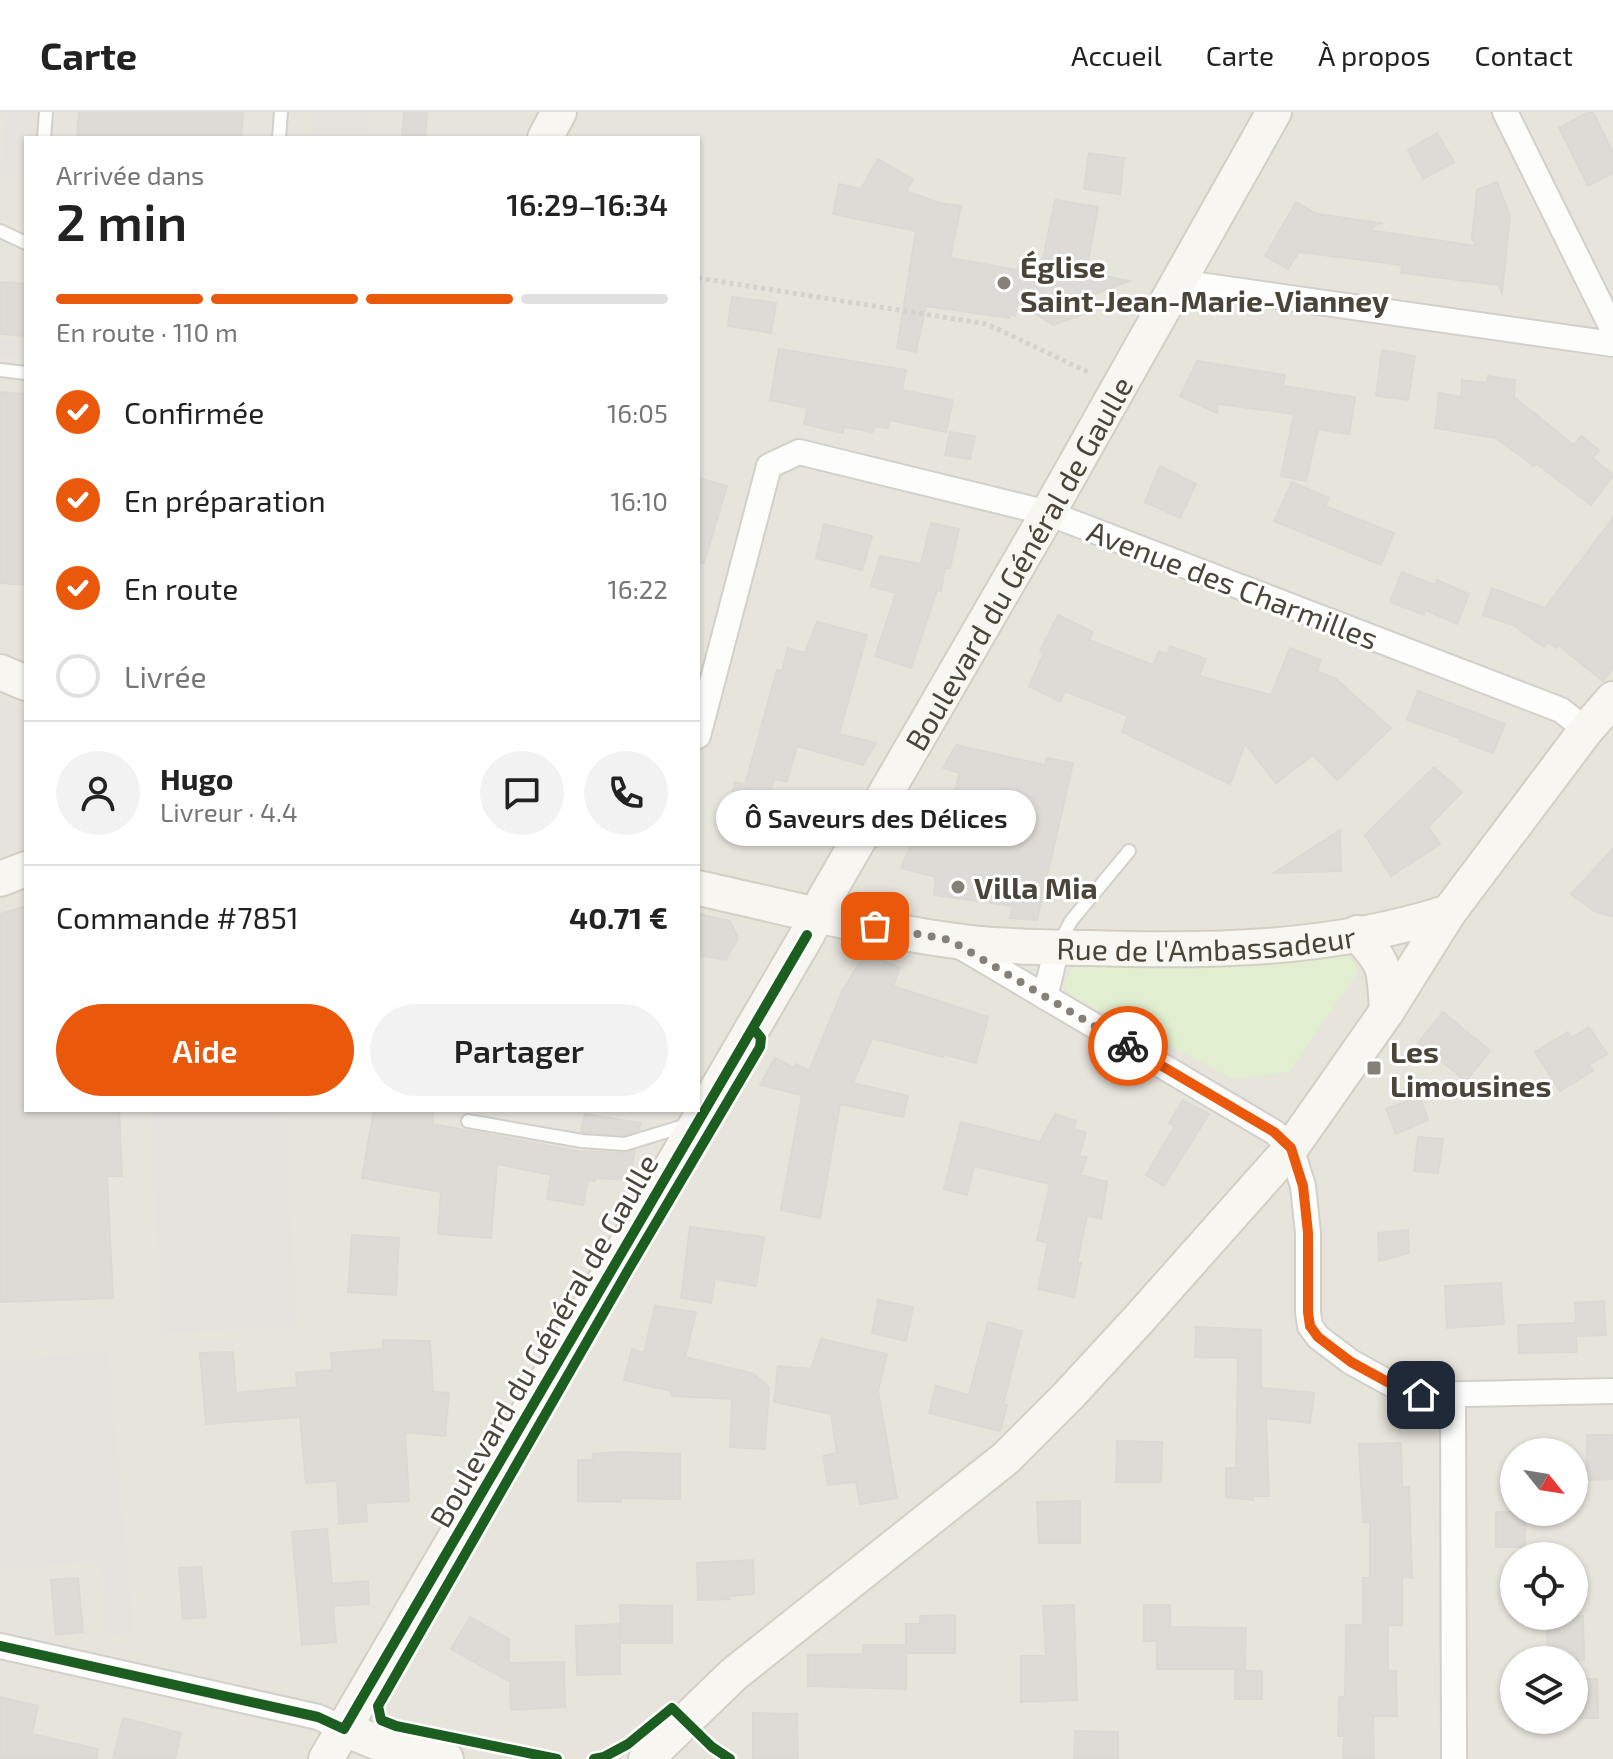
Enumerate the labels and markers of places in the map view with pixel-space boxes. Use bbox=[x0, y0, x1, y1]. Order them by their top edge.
place label: Église Saint-Jean-Marie-Vianney bbox=[1020, 248, 1389, 319]
marker: Église Saint-Jean-Marie-Vianney bbox=[995, 274, 1013, 292]
callout: Ô Saveurs des Délices bbox=[715, 790, 1035, 846]
place label: Villa Mia bbox=[974, 869, 1098, 905]
marker: Villa Mia bbox=[949, 878, 967, 896]
pin bbox=[841, 892, 909, 960]
place label: Les Limousines bbox=[1390, 1033, 1551, 1103]
marker: Les Limousines bbox=[1365, 1059, 1383, 1077]
pin bbox=[1387, 1361, 1455, 1429]

